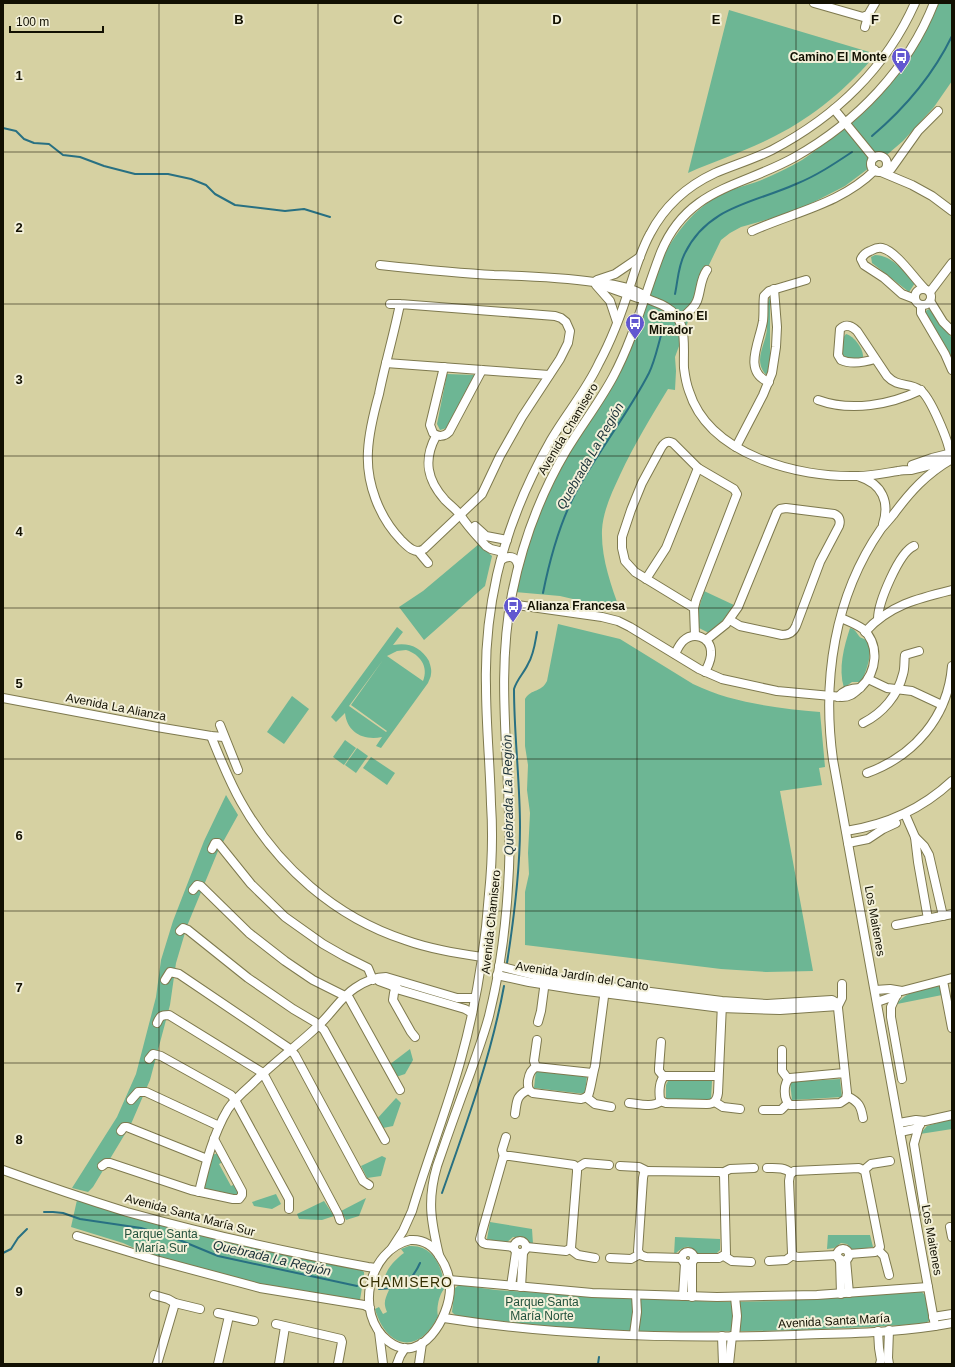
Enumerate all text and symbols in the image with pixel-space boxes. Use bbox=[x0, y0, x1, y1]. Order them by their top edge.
scale bar bbox=[10, 8, 103, 34]
text: B bbox=[234, 12, 244, 27]
text: C bbox=[393, 12, 403, 27]
text: D bbox=[552, 12, 562, 27]
text: E bbox=[712, 12, 721, 27]
text: F bbox=[871, 12, 879, 27]
text: 100 m bbox=[16, 15, 49, 29]
bus stop icon: Camino El Monte bbox=[890, 46, 912, 74]
place label: Camino El Monte bbox=[790, 50, 887, 64]
text: 1 bbox=[15, 68, 23, 83]
text: 2 bbox=[15, 220, 23, 235]
place label: Camino El Mirador bbox=[649, 309, 708, 337]
bus stop icon: Camino El Mirador bbox=[624, 312, 646, 340]
text: 3 bbox=[15, 372, 23, 387]
street label: Avenida Chamisero bbox=[535, 380, 601, 477]
water label: Quebrada La Región bbox=[553, 400, 627, 512]
text: 4 bbox=[15, 524, 23, 539]
bus stop icon: Alianza Francesa bbox=[502, 595, 524, 623]
place label: Alianza Francesa bbox=[527, 599, 625, 613]
text: 5 bbox=[15, 676, 23, 691]
street label: Avenida La Alianza bbox=[65, 690, 168, 724]
water label: Quebrada La Región bbox=[499, 735, 517, 855]
text: 6 bbox=[15, 828, 23, 843]
street label: Avenida Chamisero bbox=[479, 869, 503, 975]
street label: Los Maitenes bbox=[862, 885, 888, 957]
street label: Avenida Jardín del Canto bbox=[514, 959, 650, 993]
text: 7 bbox=[15, 980, 23, 995]
text: 8 bbox=[15, 1132, 23, 1147]
street label: Avenida Santa María Sur bbox=[124, 1191, 256, 1239]
street label: Los Maitenes bbox=[919, 1204, 945, 1276]
park label: Parque Santa María Sur bbox=[124, 1227, 198, 1255]
water label: Quebrada La Región bbox=[212, 1237, 332, 1279]
district label: CHAMISERO bbox=[359, 1274, 453, 1290]
text: 9 bbox=[15, 1284, 23, 1299]
park label: Parque Santa María Norte bbox=[505, 1295, 579, 1323]
street label: Avenida Santa María bbox=[778, 1311, 891, 1331]

